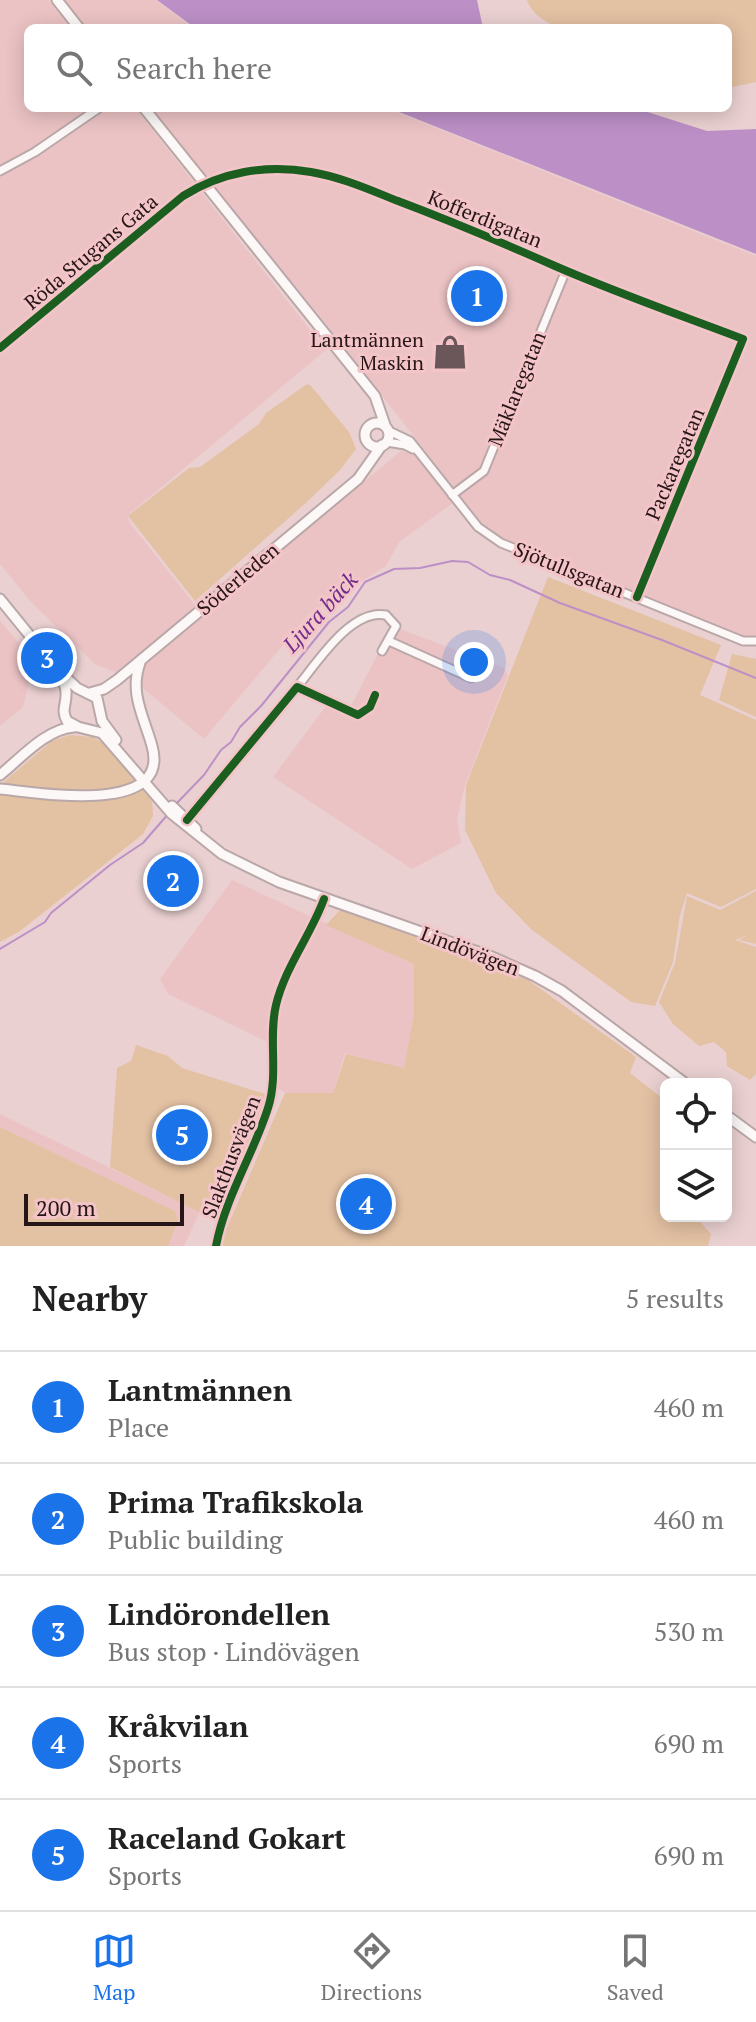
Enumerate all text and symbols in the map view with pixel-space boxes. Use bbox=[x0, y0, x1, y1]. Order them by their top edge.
search box bbox=[24, 24, 732, 112]
icon: search bbox=[52, 46, 96, 90]
text: Search here bbox=[116, 48, 272, 88]
street label: Kofferdigatan bbox=[424, 183, 547, 254]
street label: Röda Stugans Gata bbox=[18, 188, 163, 315]
pin: 1 bbox=[451, 266, 503, 326]
place label: Lantmännen Maskin bbox=[311, 326, 424, 376]
street label: Mäklaregatan bbox=[481, 327, 552, 450]
shop icon: Lantmännen Maskin bbox=[431, 333, 469, 371]
street label: Packaregatan bbox=[639, 403, 710, 524]
street label: Sjötullsgatan bbox=[510, 535, 629, 604]
street label: Söderleden bbox=[191, 536, 285, 621]
water label: Ljura bäck bbox=[275, 565, 364, 659]
pin: 3 bbox=[21, 628, 73, 688]
your location bbox=[454, 642, 494, 682]
pin: 2 bbox=[147, 851, 199, 911]
street label: Lindövägen bbox=[417, 919, 523, 982]
map controls bbox=[660, 1078, 732, 1222]
button: locate bbox=[660, 1078, 732, 1150]
street label: Slakthusvägen bbox=[195, 1092, 266, 1222]
pin: 5 bbox=[156, 1105, 208, 1165]
button: layers bbox=[660, 1150, 732, 1222]
pin: 4 bbox=[340, 1174, 392, 1234]
scale bar bbox=[24, 1190, 184, 1226]
text: 200 m bbox=[36, 1193, 96, 1222]
text: Nearby bbox=[32, 1276, 147, 1321]
text: 5 results bbox=[626, 1281, 724, 1315]
text: Lantmännen bbox=[108, 1370, 292, 1410]
text: 1 bbox=[51, 1390, 65, 1424]
text: 460 m bbox=[654, 1390, 724, 1424]
text: Place bbox=[108, 1410, 169, 1444]
text: Prima Trafikskola bbox=[108, 1482, 364, 1522]
text: 2 bbox=[51, 1502, 65, 1536]
text: 460 m bbox=[654, 1502, 724, 1536]
text: Public building bbox=[108, 1522, 283, 1556]
text: Lindörondellen bbox=[108, 1594, 330, 1634]
text: 3 bbox=[51, 1614, 65, 1648]
text: 530 m bbox=[654, 1614, 724, 1648]
text: Bus stop · Lindövägen bbox=[108, 1634, 360, 1668]
text: Kråkvilan bbox=[108, 1706, 249, 1746]
text: 4 bbox=[51, 1726, 65, 1760]
text: 690 m bbox=[654, 1726, 724, 1760]
text: Sports bbox=[108, 1746, 182, 1780]
text: Raceland Gokart bbox=[108, 1818, 346, 1858]
text: 5 bbox=[51, 1838, 65, 1872]
text: 690 m bbox=[654, 1838, 724, 1872]
text: Sports bbox=[108, 1858, 182, 1892]
tab: Map bbox=[92, 1929, 136, 2006]
tab: Directions bbox=[321, 1929, 422, 2006]
tab: Saved bbox=[607, 1929, 664, 2006]

